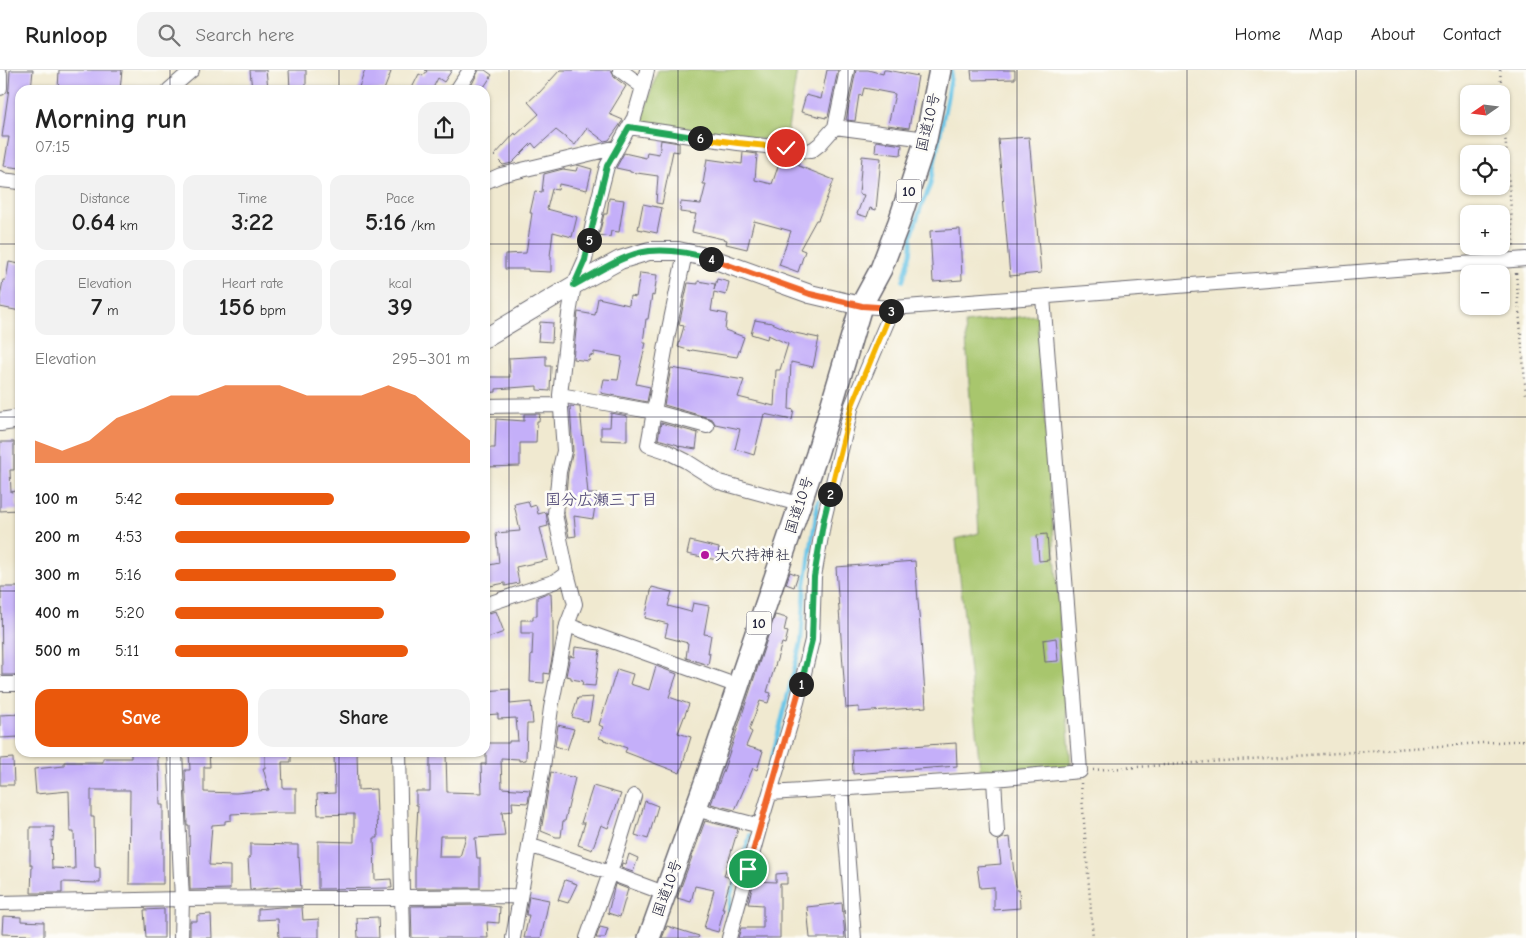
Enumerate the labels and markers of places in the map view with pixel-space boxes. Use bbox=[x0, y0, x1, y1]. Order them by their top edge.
pin: 6 bbox=[688, 126, 712, 150]
pin bbox=[765, 127, 807, 169]
pin: 5 bbox=[576, 228, 602, 252]
pin: 4 bbox=[698, 246, 724, 272]
pin: 3 bbox=[878, 298, 904, 324]
pin: 2 bbox=[818, 482, 842, 506]
place label: 大穴持神社 bbox=[715, 546, 790, 564]
marker: 大穴持神社 bbox=[699, 549, 711, 561]
pin: 1 bbox=[788, 672, 814, 696]
pin bbox=[727, 848, 769, 890]

